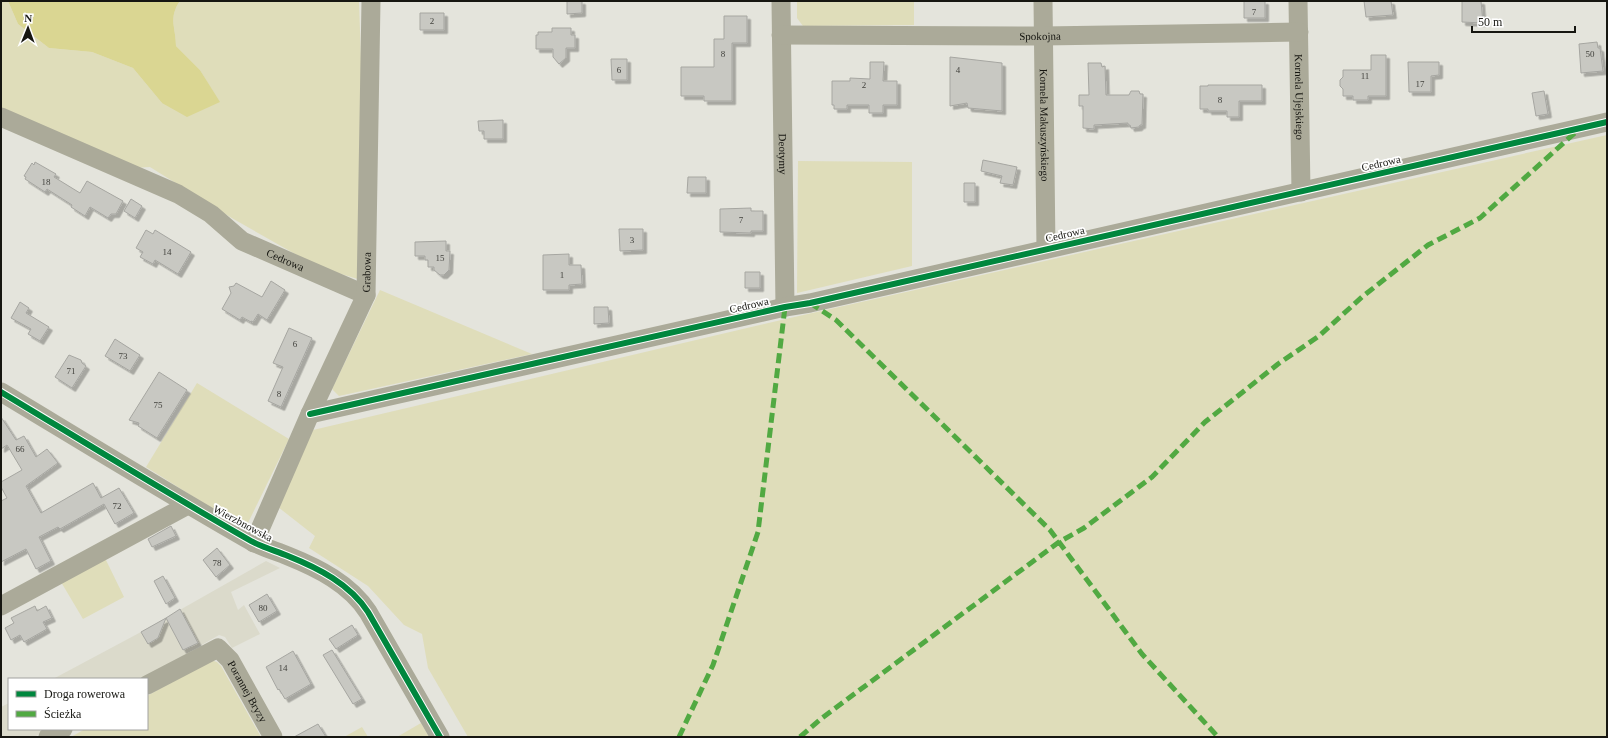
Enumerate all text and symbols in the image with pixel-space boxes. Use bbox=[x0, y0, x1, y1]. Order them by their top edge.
house number: 7 bbox=[1252, 7, 1257, 17]
north arrow bbox=[8, 8, 48, 48]
scale bar bbox=[1472, 8, 1575, 34]
text: N bbox=[24, 12, 32, 24]
text: 50 m bbox=[1478, 15, 1503, 29]
house number: 2 bbox=[430, 16, 434, 26]
street label: Spokojna bbox=[1019, 30, 1061, 42]
house number: 8 bbox=[721, 49, 726, 59]
house number: 50 bbox=[1586, 49, 1595, 59]
street label: Kornela Ujejskiego bbox=[1293, 54, 1306, 141]
house number: 6 bbox=[617, 65, 622, 75]
house number: 4 bbox=[956, 65, 961, 75]
street label: Kornela Makuszyńskiego bbox=[1038, 69, 1051, 182]
house number: 11 bbox=[1361, 71, 1369, 81]
house number: 17 bbox=[1416, 79, 1425, 89]
house number: 2 bbox=[862, 80, 866, 90]
house number: 8 bbox=[1218, 95, 1223, 105]
street label: Deotymy bbox=[777, 133, 789, 175]
street label: Cedrowa bbox=[1360, 153, 1402, 173]
house number: 18 bbox=[42, 177, 51, 187]
house number: 7 bbox=[739, 215, 744, 225]
street label: Cedrowa bbox=[1044, 224, 1086, 244]
house number: 3 bbox=[630, 235, 635, 245]
street label: Cedrowa bbox=[265, 246, 306, 273]
house number: 14 bbox=[163, 247, 172, 257]
street label: Grabowa bbox=[360, 252, 373, 292]
house number: 15 bbox=[436, 253, 445, 263]
house number: 1 bbox=[560, 270, 564, 280]
street label: Cedrowa bbox=[728, 295, 770, 315]
house number: 6 bbox=[293, 339, 298, 349]
house number: 73 bbox=[119, 351, 128, 361]
house number: 71 bbox=[67, 366, 76, 376]
house number: 8 bbox=[277, 389, 282, 399]
house number: 75 bbox=[154, 400, 163, 410]
house number: 66 bbox=[16, 444, 25, 454]
house number: 72 bbox=[113, 501, 122, 511]
street label: Wierzbnowska bbox=[211, 502, 275, 544]
house number: 78 bbox=[213, 558, 222, 568]
house number: 80 bbox=[259, 603, 268, 613]
street label: Porannej Bryzy bbox=[226, 658, 270, 725]
house number: 14 bbox=[279, 663, 288, 673]
legend bbox=[8, 678, 148, 730]
text: Droga rowerowa bbox=[44, 687, 126, 701]
text: Ścieżka bbox=[44, 707, 82, 721]

